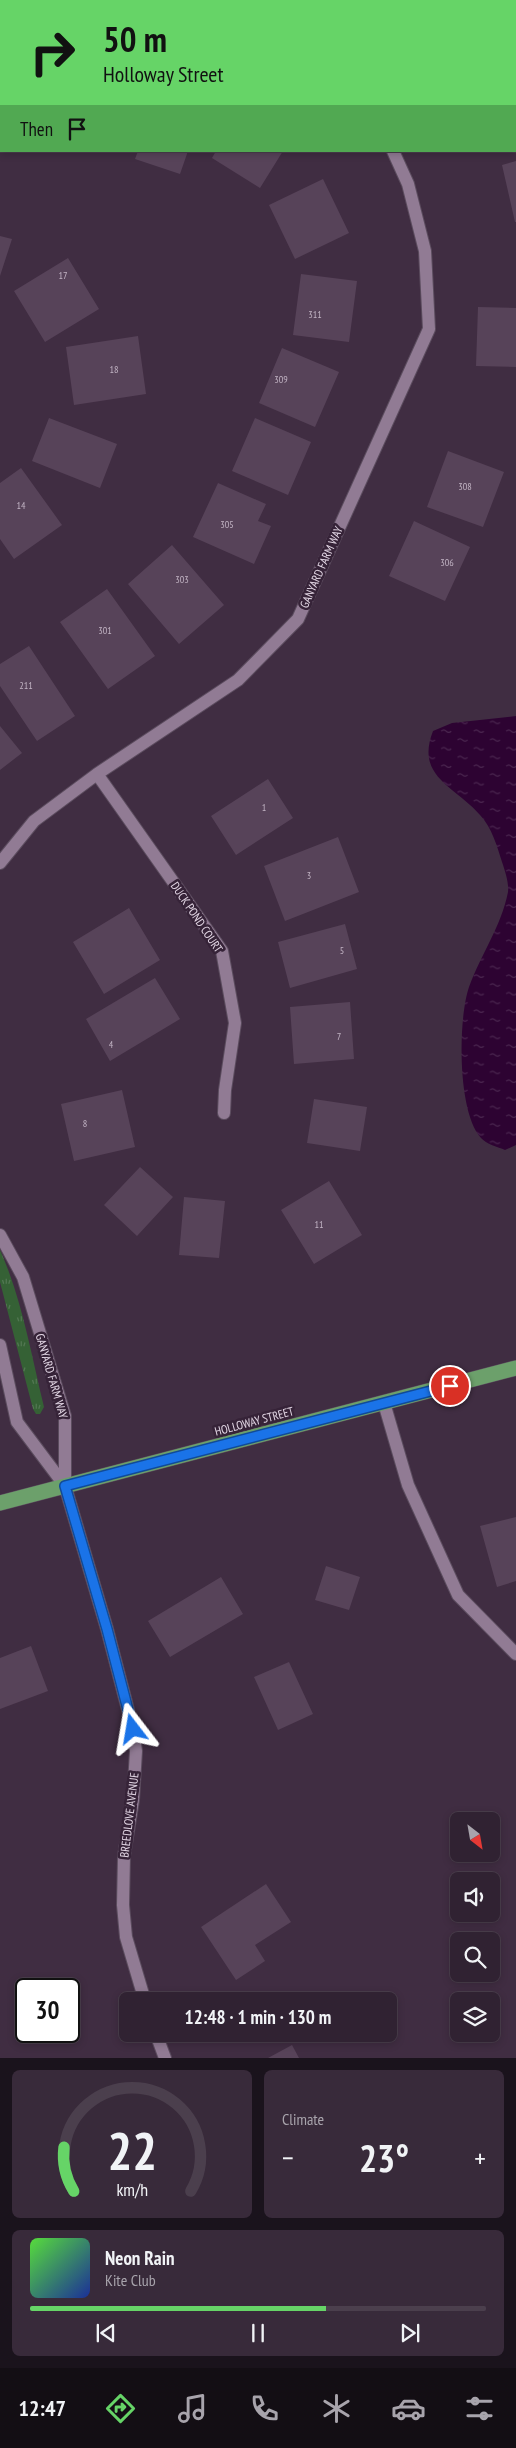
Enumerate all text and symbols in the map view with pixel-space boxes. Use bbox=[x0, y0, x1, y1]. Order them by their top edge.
text: 50 m bbox=[103, 16, 167, 62]
icon: right bbox=[20, 20, 85, 85]
text: Holloway Street bbox=[103, 60, 223, 88]
icon: arrive bbox=[63, 115, 91, 143]
text: Then bbox=[20, 117, 53, 141]
house number: 17 bbox=[59, 269, 68, 282]
house number: 311 bbox=[308, 308, 322, 321]
house number: 18 bbox=[110, 363, 119, 376]
house number: 309 bbox=[274, 373, 288, 386]
house number: 308 bbox=[458, 480, 472, 493]
house number: 14 bbox=[17, 499, 26, 512]
house number: 305 bbox=[220, 518, 234, 531]
street label: GANYARD FARM WAY bbox=[296, 523, 346, 610]
house number: 306 bbox=[440, 556, 454, 569]
house number: 303 bbox=[175, 573, 189, 586]
house number: 301 bbox=[98, 624, 112, 637]
house number: 211 bbox=[19, 679, 33, 692]
house number: 1 bbox=[262, 801, 266, 814]
house number: 3 bbox=[307, 869, 311, 882]
street label: DUCK POND COURT bbox=[168, 879, 226, 956]
house number: 5 bbox=[340, 944, 344, 957]
house number: 7 bbox=[337, 1030, 341, 1043]
house number: 4 bbox=[109, 1038, 114, 1051]
house number: 8 bbox=[83, 1117, 87, 1130]
house number: 11 bbox=[315, 1218, 324, 1231]
street label: GANYARD FARM WAY bbox=[33, 1332, 71, 1421]
pin bbox=[429, 1365, 471, 1407]
icon: arrive bbox=[436, 1372, 464, 1400]
street label: HOLLOWAY STREET bbox=[213, 1403, 296, 1439]
position arrow bbox=[106, 1702, 158, 1754]
street label: BREEDLOVE AVENUE bbox=[116, 1772, 142, 1858]
north arrow bbox=[450, 1812, 500, 1862]
map controls bbox=[450, 1812, 500, 2042]
button: sound bbox=[450, 1872, 500, 1922]
button: search bbox=[450, 1932, 500, 1982]
speed limit sign: 30 bbox=[15, 1978, 80, 2043]
button: layers bbox=[450, 1992, 500, 2042]
text: 12:48 · 1 min · 130 m bbox=[185, 2005, 331, 2029]
text: Climate bbox=[282, 2109, 324, 2129]
text: 22 bbox=[107, 2117, 157, 2184]
text: 23° bbox=[359, 2133, 409, 2182]
text: − bbox=[282, 2139, 294, 2176]
text: + bbox=[474, 2139, 486, 2176]
text: km/h bbox=[116, 2178, 148, 2201]
text: Neon Rain bbox=[105, 2246, 174, 2270]
text: Kite Club bbox=[105, 2270, 156, 2290]
icon: previous bbox=[92, 2319, 120, 2347]
icon: pause bbox=[244, 2319, 272, 2347]
icon: next bbox=[396, 2319, 424, 2347]
icon: directions bbox=[103, 2391, 138, 2426]
icon: music bbox=[175, 2391, 210, 2426]
icon: phone bbox=[247, 2391, 282, 2426]
icon: climate bbox=[319, 2391, 354, 2426]
icon: car bbox=[391, 2391, 426, 2426]
icon: filters bbox=[462, 2391, 497, 2426]
text: 12:47 bbox=[18, 2394, 66, 2422]

